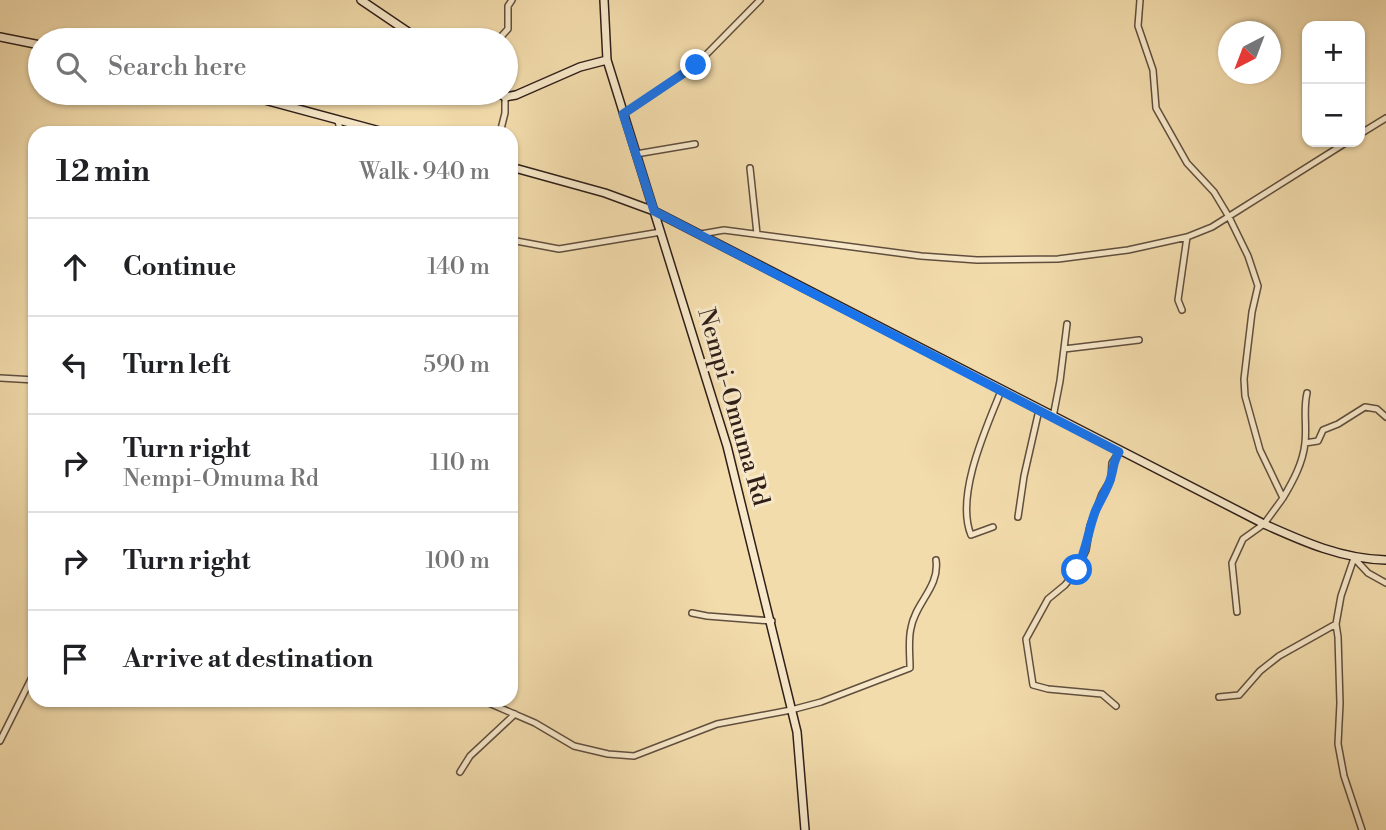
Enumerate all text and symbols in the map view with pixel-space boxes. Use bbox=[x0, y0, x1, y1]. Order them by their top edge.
north arrow bbox=[1218, 21, 1281, 84]
map controls bbox=[1302, 21, 1365, 147]
button: + bbox=[1302, 21, 1365, 84]
search box bbox=[28, 28, 518, 105]
icon: search bbox=[52, 48, 90, 86]
route end bbox=[680, 49, 711, 80]
text: Search here bbox=[108, 51, 247, 83]
button: − bbox=[1302, 84, 1365, 147]
text: 12 min bbox=[56, 153, 150, 191]
text: Walk · 940 m bbox=[359, 158, 490, 186]
icon: ahead bbox=[56, 248, 94, 286]
text: Continue bbox=[123, 251, 236, 283]
text: 140 m bbox=[427, 253, 490, 281]
street label: Nempi-Omuma Rd bbox=[690, 305, 776, 510]
icon: left bbox=[56, 346, 94, 384]
text: Turn left bbox=[123, 349, 231, 381]
text: 590 m bbox=[423, 351, 490, 379]
text: Turn right bbox=[123, 433, 251, 465]
icon: right bbox=[56, 444, 94, 482]
text: 110 m bbox=[430, 449, 490, 477]
text: Nempi-Omuma Rd bbox=[123, 465, 319, 493]
icon: right bbox=[56, 542, 94, 580]
text: Turn right bbox=[123, 545, 251, 577]
text: 100 m bbox=[425, 547, 490, 575]
route start bbox=[1061, 554, 1092, 585]
icon: arrive bbox=[56, 640, 94, 678]
text: Arrive at destination bbox=[123, 643, 373, 675]

